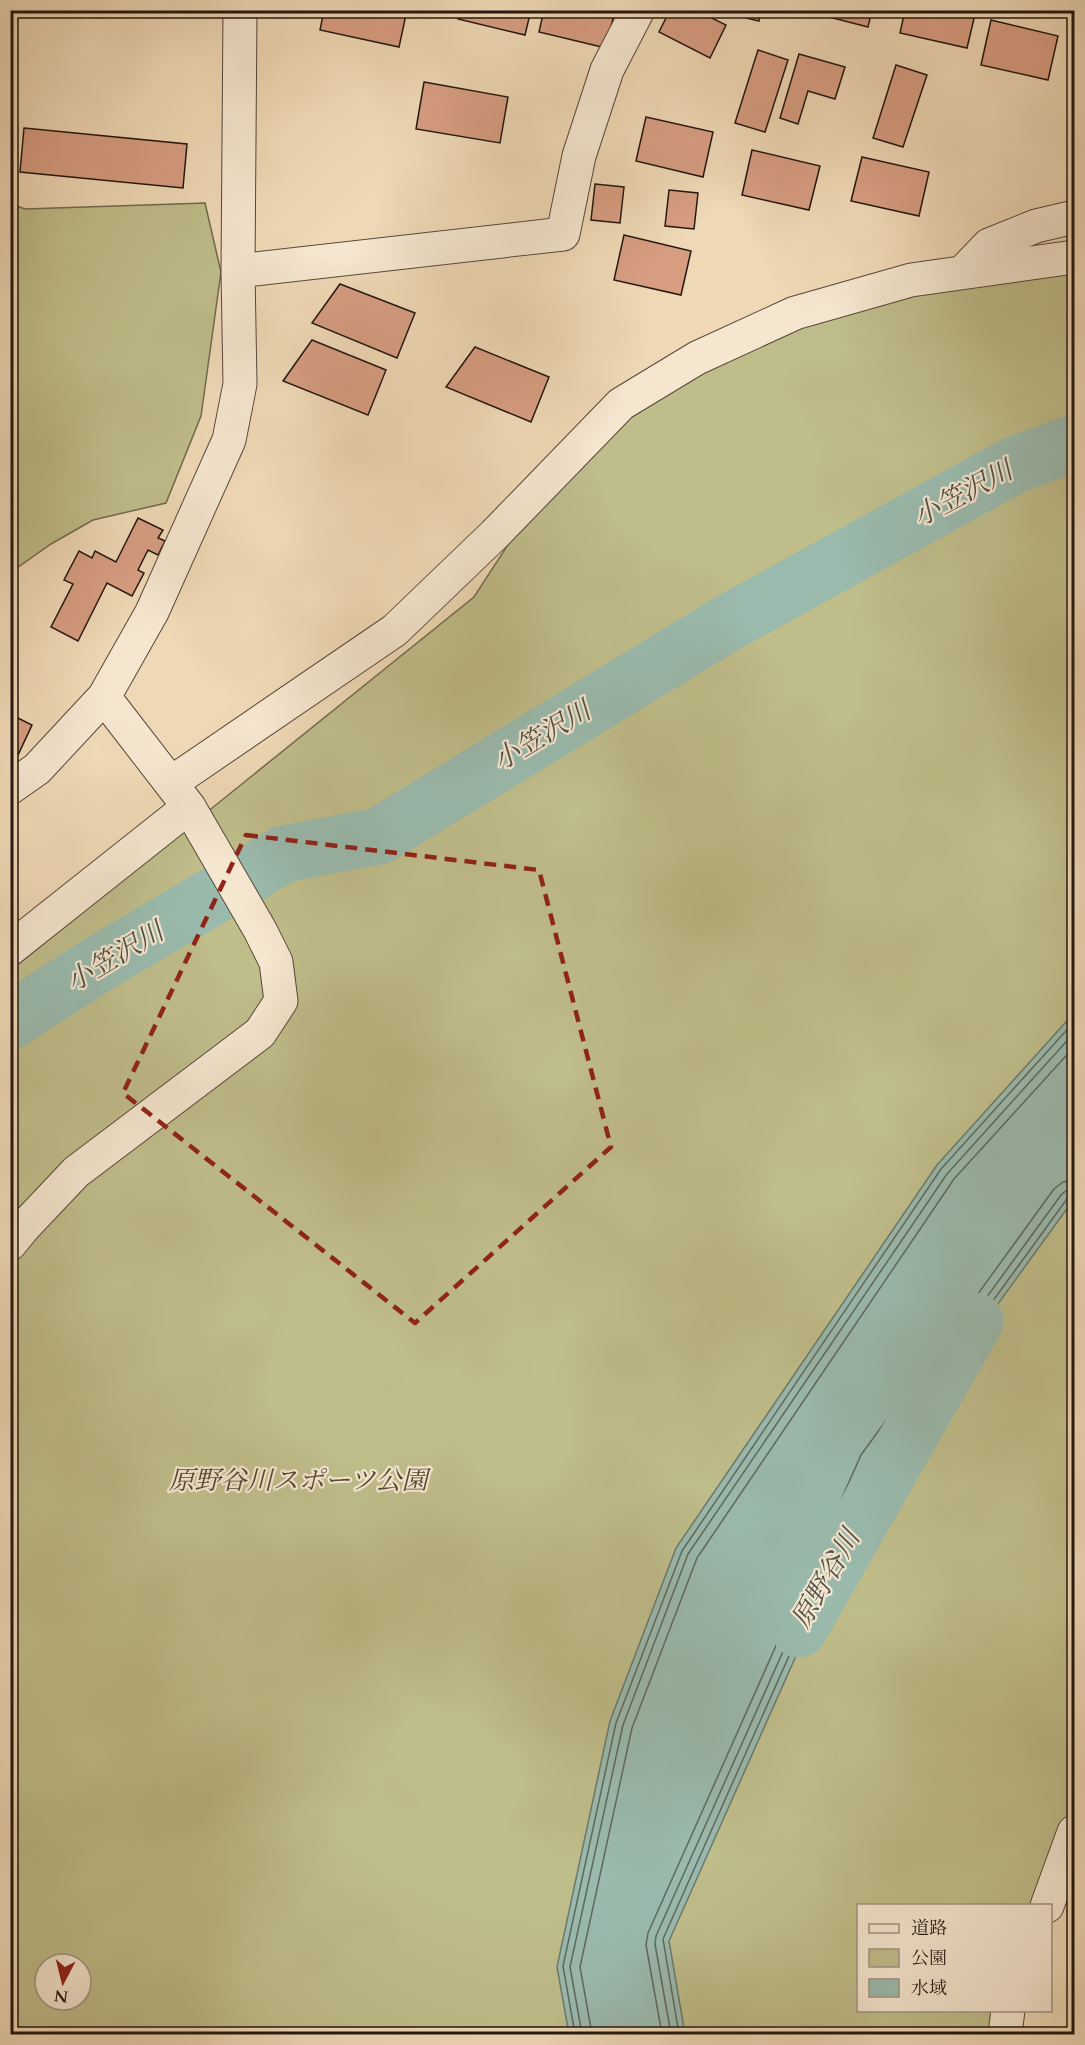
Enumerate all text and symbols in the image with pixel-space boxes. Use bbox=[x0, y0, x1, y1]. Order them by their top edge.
water label: 小笠沢川 bbox=[907, 451, 1022, 536]
water label: 小笠沢川 bbox=[486, 691, 600, 780]
water label: 小笠沢川 bbox=[59, 912, 173, 1001]
park label: 原野谷川スポーツ公園 bbox=[169, 1463, 431, 1498]
water label: 原野谷川 bbox=[783, 1520, 871, 1635]
legend bbox=[857, 1904, 1052, 2012]
text: 道路 bbox=[911, 1916, 947, 1941]
text: 公園 bbox=[911, 1946, 947, 1971]
north arrow bbox=[33, 1952, 93, 2012]
text: 水域 bbox=[911, 1976, 947, 2001]
text: N bbox=[53, 1984, 70, 2008]

